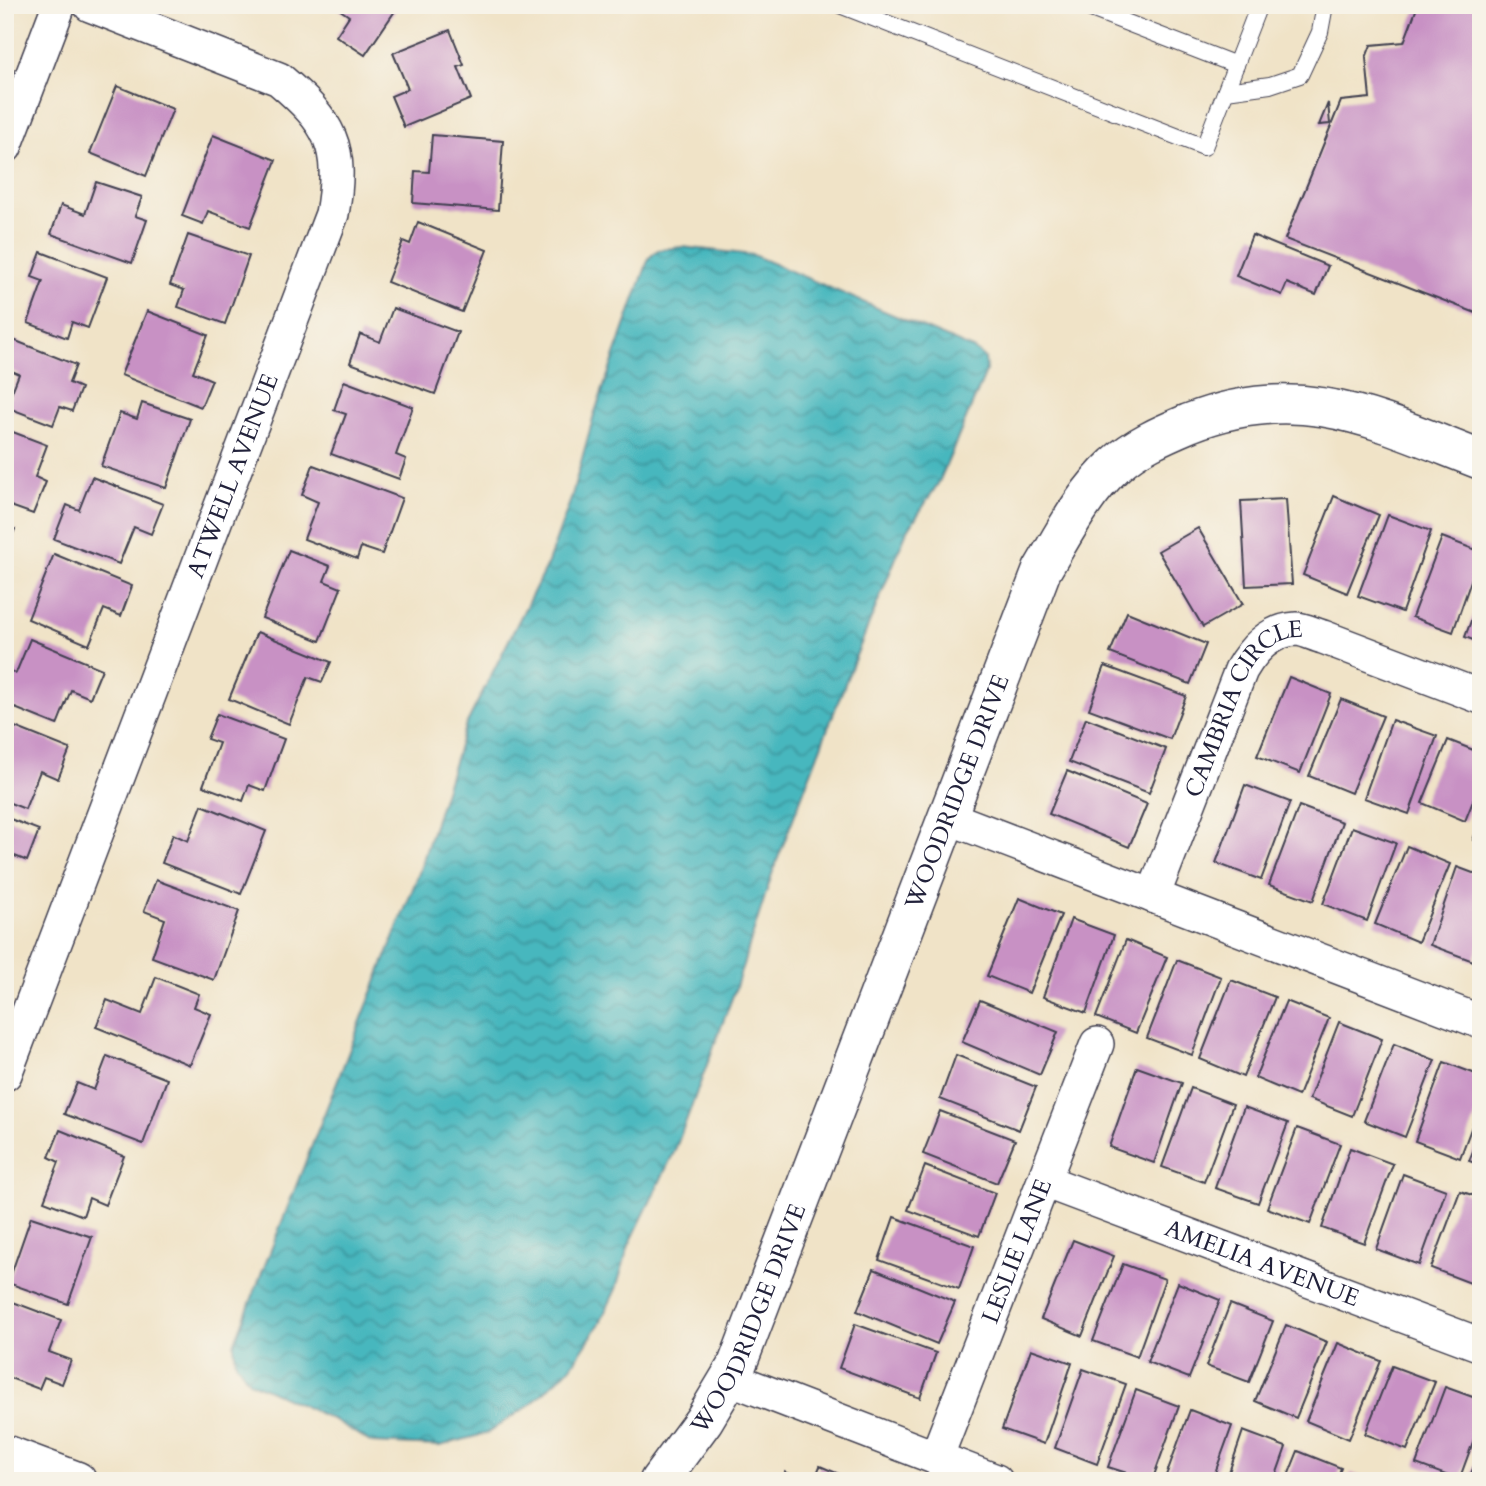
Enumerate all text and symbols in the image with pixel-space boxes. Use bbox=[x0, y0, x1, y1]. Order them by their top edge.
street label: ATWELL AVENUE bbox=[179, 369, 287, 583]
street label: CAMBRIA CIRCLE bbox=[1177, 613, 1304, 802]
street label: WOODRIDGE DRIVE bbox=[897, 670, 1017, 915]
street label: LESLIE LANE bbox=[974, 1174, 1060, 1328]
street label: WOODRIDGE DRIVE bbox=[683, 1199, 814, 1442]
street label: AMELIA AVENUE bbox=[1160, 1212, 1364, 1315]

